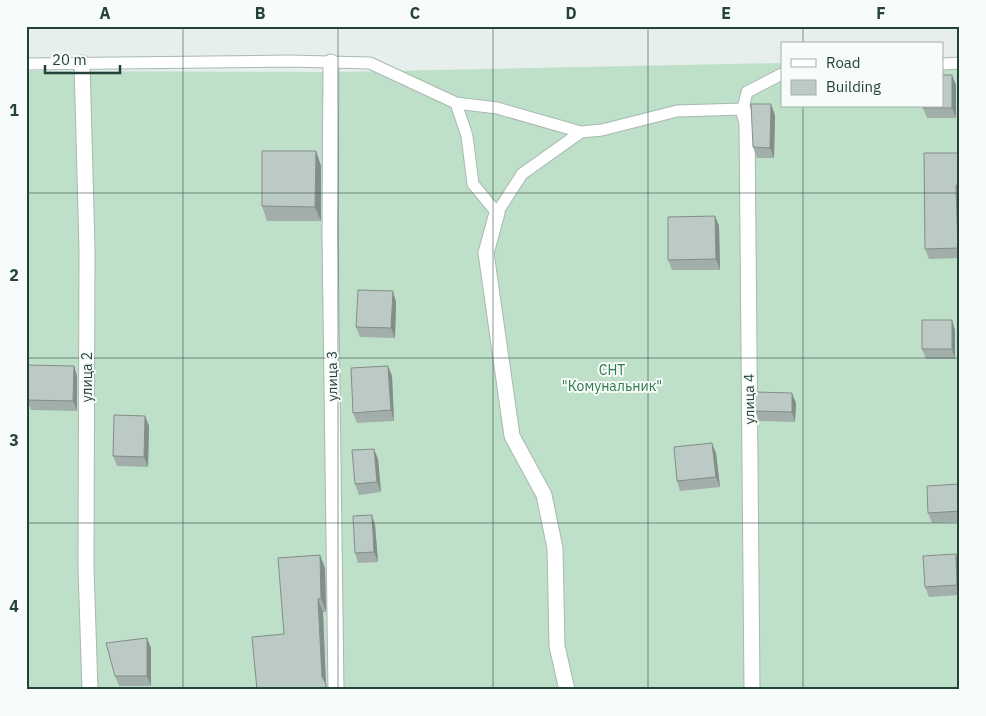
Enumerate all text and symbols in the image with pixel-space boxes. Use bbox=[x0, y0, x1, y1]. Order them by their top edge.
text: A bbox=[100, 3, 111, 23]
text: B bbox=[255, 3, 266, 23]
text: C bbox=[410, 3, 420, 23]
text: D bbox=[565, 3, 577, 23]
text: E bbox=[721, 3, 731, 23]
text: F bbox=[876, 3, 886, 23]
scale bar bbox=[45, 42, 120, 74]
legend bbox=[781, 42, 944, 108]
text: 20 m bbox=[52, 50, 87, 69]
text: Road bbox=[826, 53, 861, 72]
text: Building bbox=[826, 77, 881, 96]
text: 1 bbox=[9, 100, 19, 120]
text: 2 bbox=[9, 265, 19, 285]
street label: улица 3 bbox=[323, 351, 341, 401]
street label: улица 2 bbox=[78, 352, 96, 402]
park label: СНТ "Комунальник" bbox=[562, 361, 662, 395]
street label: улица 4 bbox=[740, 374, 758, 424]
text: 3 bbox=[9, 430, 19, 450]
text: 4 bbox=[9, 596, 19, 616]

